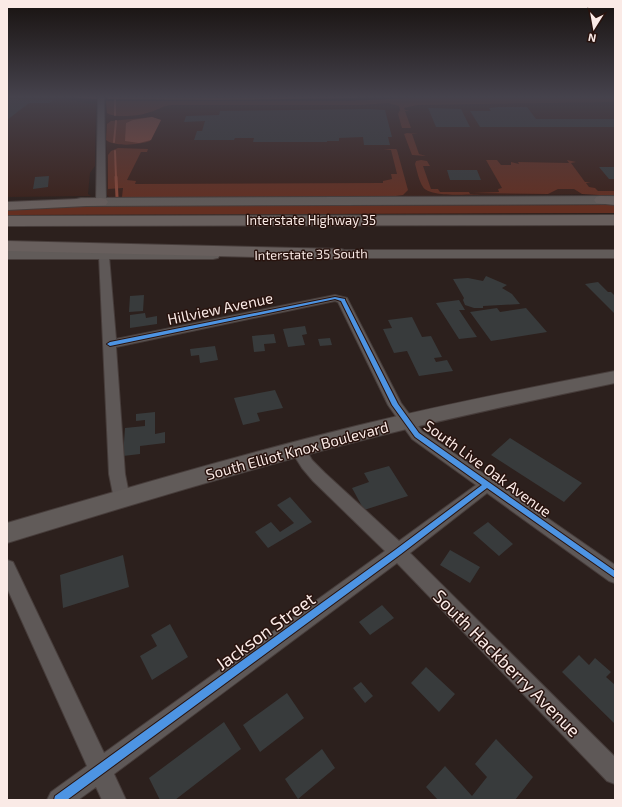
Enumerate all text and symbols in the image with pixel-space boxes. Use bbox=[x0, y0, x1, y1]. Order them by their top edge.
north arrow bbox=[574, 8, 614, 48]
text: N bbox=[587, 31, 597, 45]
street label: Interstate Highway 35 bbox=[246, 212, 376, 228]
street label: Interstate 35 South bbox=[254, 245, 368, 263]
street label: Hillview Avenue bbox=[166, 288, 274, 328]
street label: South Live Oak Avenue bbox=[421, 416, 555, 520]
street label: South Elliot Knox Boulevard bbox=[204, 417, 390, 483]
street label: South Hackberry Avenue bbox=[429, 585, 585, 741]
street label: Jackson Street bbox=[211, 587, 319, 675]

